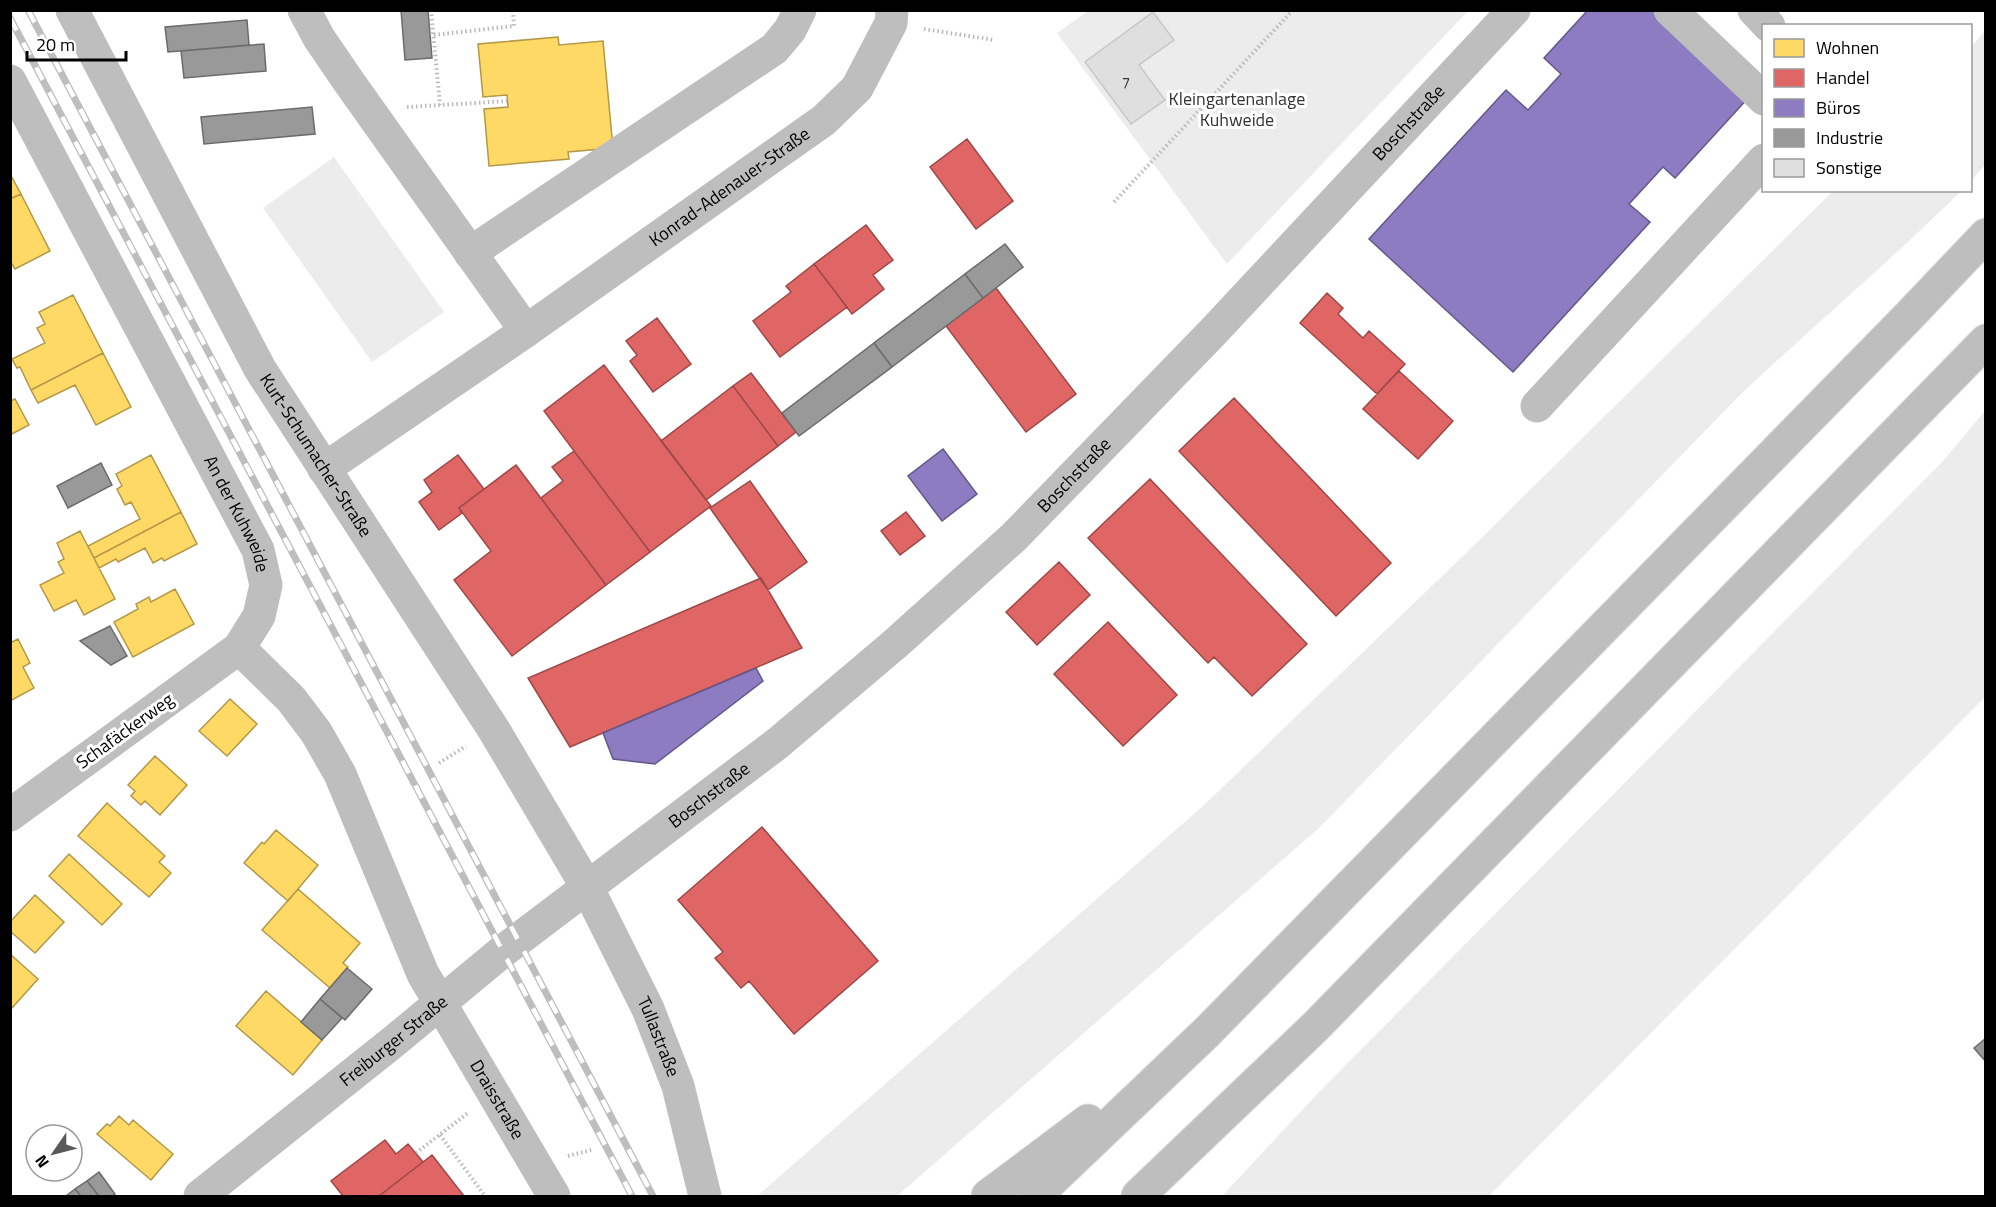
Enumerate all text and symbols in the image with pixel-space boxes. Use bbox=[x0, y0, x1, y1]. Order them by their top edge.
scale bar bbox=[27, 24, 126, 62]
legend bbox=[1762, 24, 1972, 192]
text: 20 m bbox=[36, 31, 75, 58]
text: Wohnen bbox=[1816, 34, 1879, 61]
text: Handel bbox=[1816, 64, 1870, 91]
house number: 7 bbox=[1122, 71, 1130, 94]
street label: Boschstraße bbox=[1366, 78, 1451, 167]
park label: Kleingartenanlage Kuhweide bbox=[1169, 85, 1305, 133]
text: Büros bbox=[1816, 94, 1861, 121]
street label: Konrad-Adenauer-Straße bbox=[643, 120, 815, 253]
text: Industrie bbox=[1816, 124, 1883, 151]
text: Sonstige bbox=[1816, 154, 1882, 181]
street label: Kurt-Schumacher-Straße bbox=[253, 368, 379, 542]
street label: Boschstraße bbox=[1031, 431, 1117, 519]
street label: An der Kuhweide bbox=[197, 450, 277, 575]
street label: Schafäckerweg bbox=[70, 686, 179, 775]
street label: Boschstraße bbox=[662, 755, 755, 834]
street label: Freiburger Straße bbox=[333, 988, 453, 1093]
street label: Tullastraße bbox=[631, 992, 687, 1081]
street label: Draisstraße bbox=[463, 1054, 532, 1144]
north arrow bbox=[24, 1123, 84, 1183]
text: N bbox=[29, 1150, 55, 1173]

